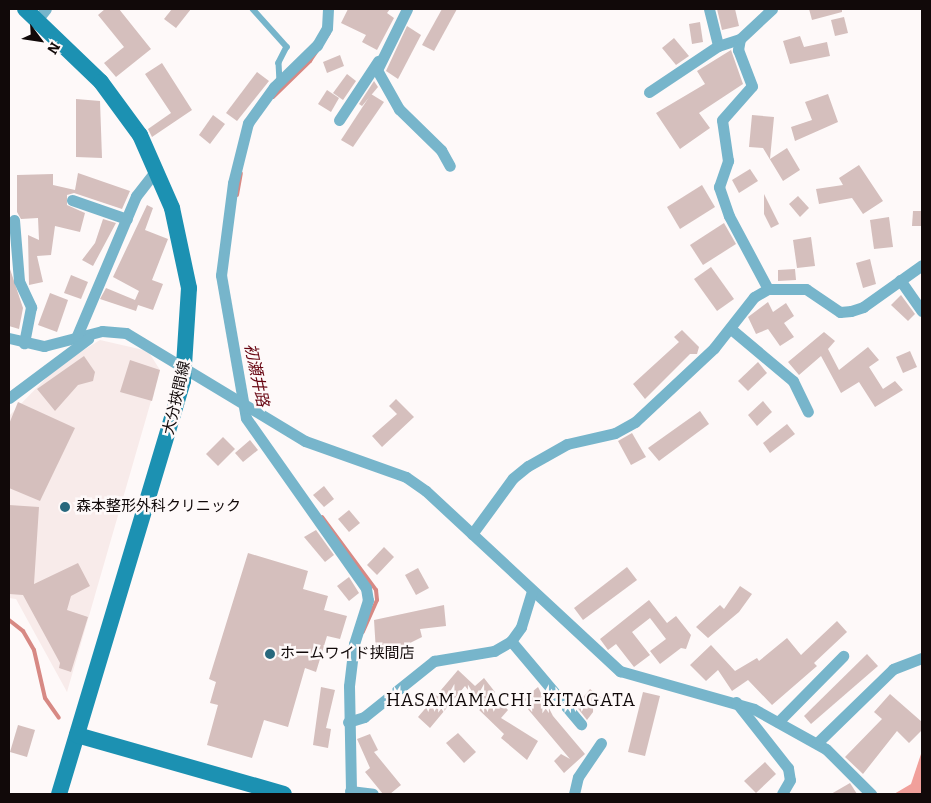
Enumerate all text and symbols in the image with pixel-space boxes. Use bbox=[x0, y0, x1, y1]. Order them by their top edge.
north arrow bbox=[15, 15, 65, 65]
text: N bbox=[43, 39, 63, 57]
water label: 初瀬井路 bbox=[240, 342, 272, 408]
street label: 大分挾間線 bbox=[160, 359, 194, 437]
place label: 森本整形外科クリニック bbox=[76, 498, 241, 516]
marker: 森本整形外科クリニック bbox=[58, 500, 72, 514]
place label: ホームワイド挟間店 bbox=[280, 645, 415, 663]
marker: ホームワイド挟間店 bbox=[264, 648, 276, 660]
district label: HASAMAMACHI-KITAGATA bbox=[383, 689, 639, 711]

